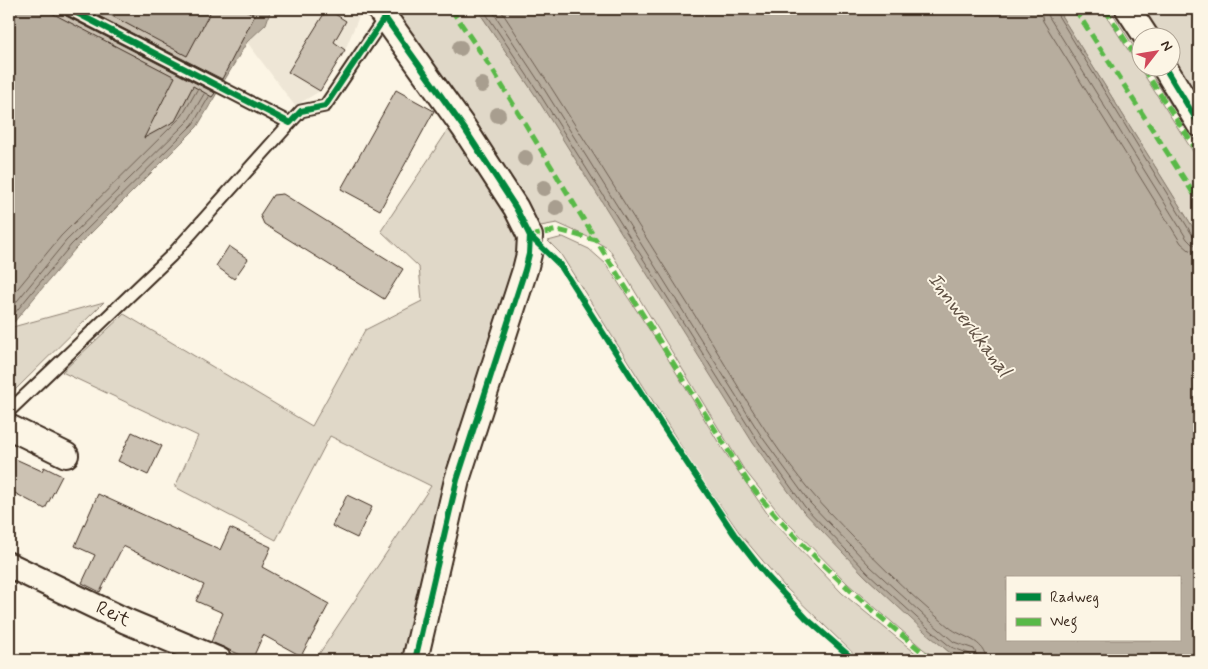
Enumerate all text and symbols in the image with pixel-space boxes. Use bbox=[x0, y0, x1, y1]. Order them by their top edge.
north arrow bbox=[1130, 28, 1180, 78]
text: N bbox=[1156, 37, 1176, 54]
water label: Innwerkkanal bbox=[921, 268, 1018, 384]
legend bbox=[1006, 576, 1180, 642]
text: Radweg bbox=[1050, 588, 1099, 608]
street label: Reit bbox=[92, 595, 134, 633]
text: Weg bbox=[1050, 612, 1077, 633]

